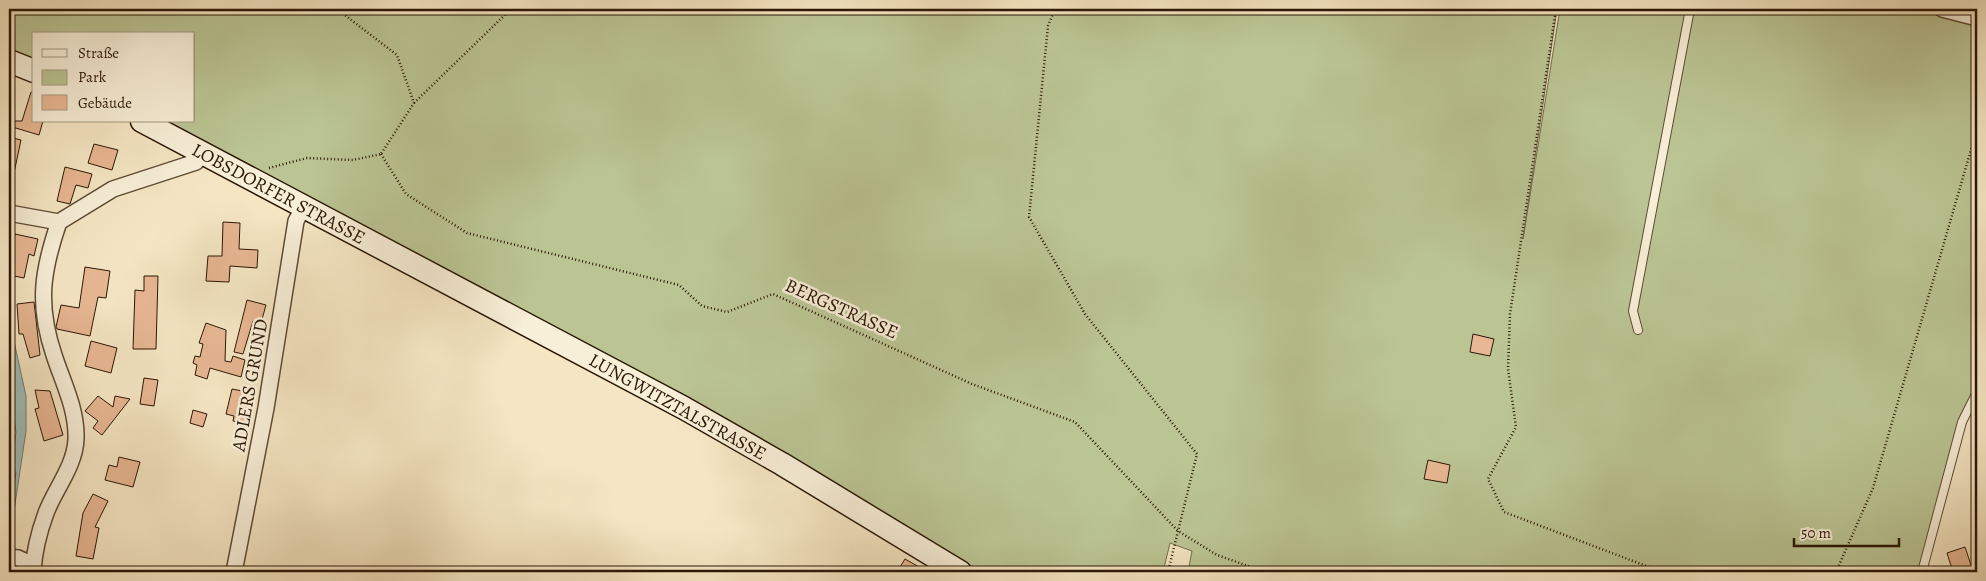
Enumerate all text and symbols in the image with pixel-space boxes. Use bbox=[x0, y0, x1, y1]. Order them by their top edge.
legend bbox=[32, 32, 195, 122]
text: Straße bbox=[78, 43, 119, 63]
text: Park bbox=[78, 67, 107, 87]
text: Gebäude bbox=[78, 93, 132, 113]
street label: LOBSDORFER STRASSE bbox=[187, 137, 370, 251]
street label: BERGSTRASSE bbox=[781, 272, 902, 345]
street label: ADLERS GRUND bbox=[225, 317, 274, 455]
street label: LUNGWITZTALSTRASSE bbox=[584, 347, 771, 467]
scale bar bbox=[1794, 516, 1898, 548]
text: 50 m bbox=[1801, 523, 1831, 543]

